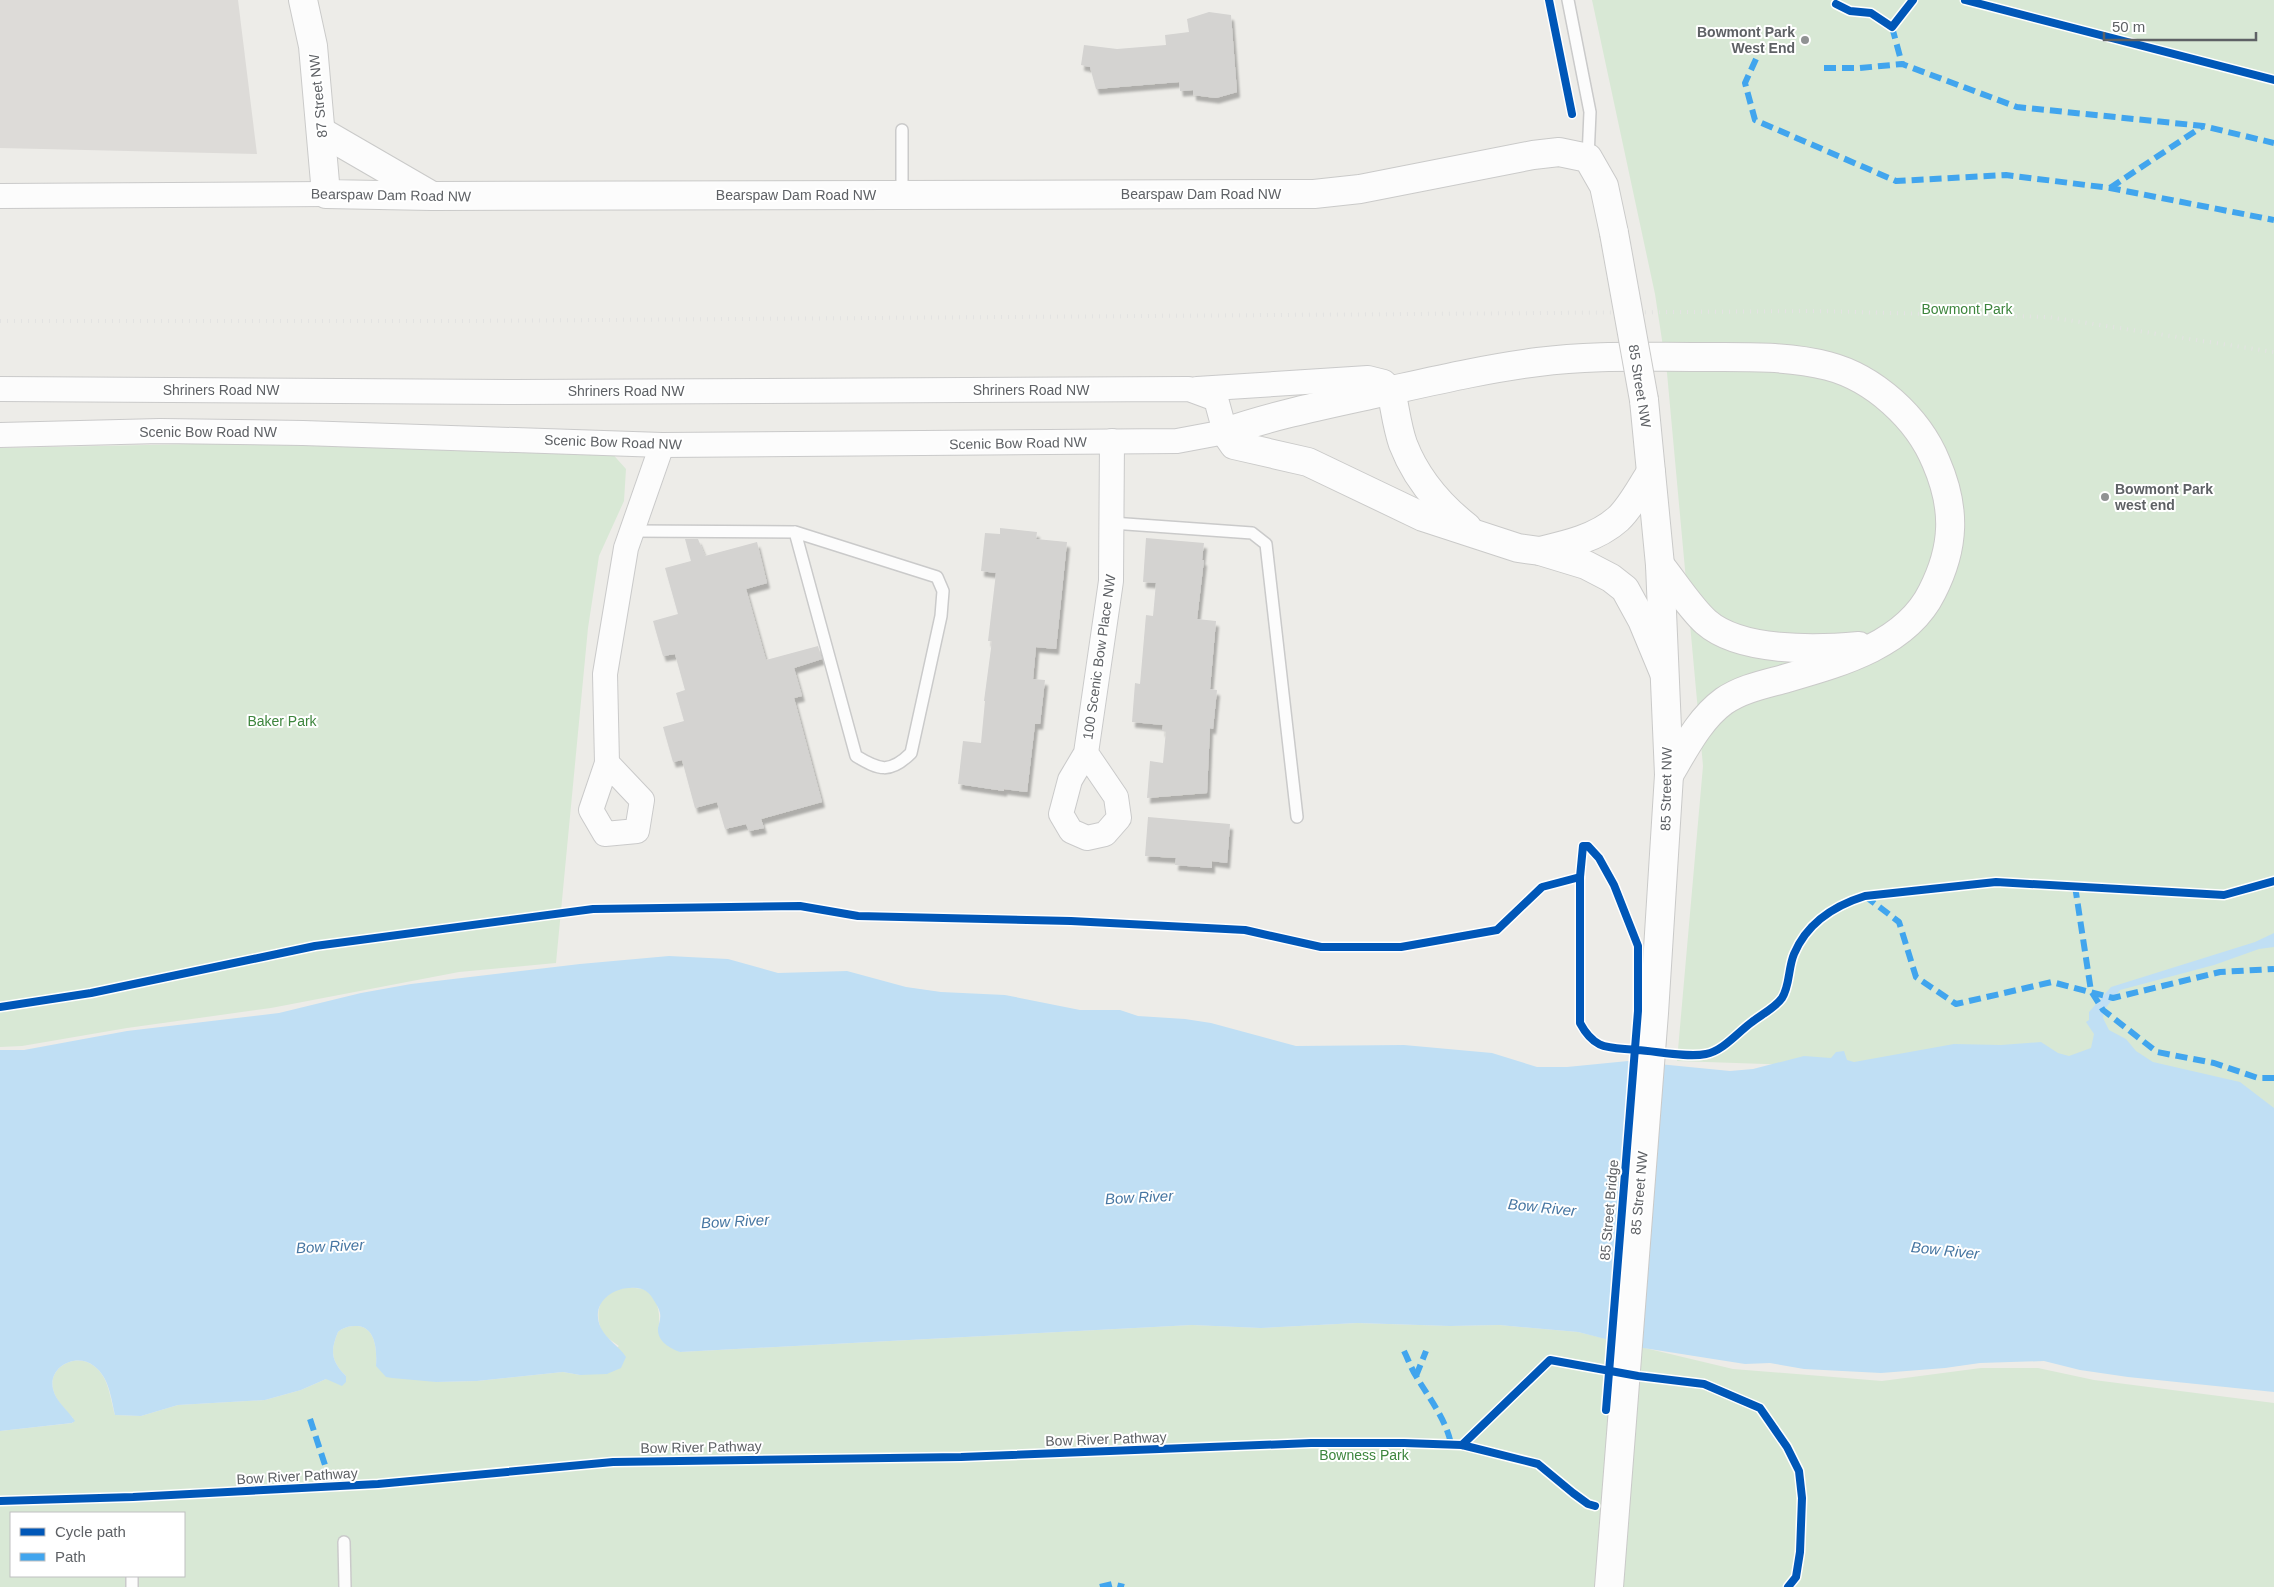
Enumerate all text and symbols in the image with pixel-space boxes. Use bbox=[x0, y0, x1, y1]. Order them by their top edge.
scale bar bbox=[2104, 10, 2256, 42]
text: 50 m bbox=[2112, 18, 2145, 35]
place label: Bowmont Park West End bbox=[1697, 24, 1795, 56]
marker: Bowmont Park West End bbox=[1799, 34, 1811, 46]
street label: 87 Street NW bbox=[306, 53, 330, 139]
street label: Bearspaw Dam Road NW bbox=[311, 186, 472, 204]
street label: Bearspaw Dam Road NW bbox=[1121, 186, 1282, 202]
street label: Bearspaw Dam Road NW bbox=[716, 187, 877, 203]
park label: Bowmont Park bbox=[1921, 301, 2014, 317]
street label: 85 Street NW bbox=[1626, 343, 1655, 430]
street label: Shriners Road NW bbox=[163, 382, 280, 398]
street label: Shriners Road NW bbox=[973, 382, 1090, 398]
street label: Shriners Road NW bbox=[568, 383, 685, 399]
street label: Scenic Bow Road NW bbox=[139, 424, 278, 440]
street label: Scenic Bow Road NW bbox=[544, 432, 683, 452]
street label: Scenic Bow Road NW bbox=[949, 434, 1088, 452]
place label: Bowmont Park west end bbox=[2114, 481, 2213, 513]
marker: Bowmont Park west end bbox=[2099, 491, 2111, 503]
street label: 100 Scenic Bow Place NW bbox=[1079, 573, 1119, 741]
park label: Baker Park bbox=[247, 713, 318, 729]
street label: 85 Street NW bbox=[1657, 746, 1675, 831]
street label: 85 Street NW bbox=[1627, 1150, 1651, 1236]
street label: 85 Street Bridge bbox=[1597, 1159, 1621, 1261]
water label: Bow River bbox=[1104, 1187, 1175, 1207]
water label: Bow River bbox=[1507, 1195, 1578, 1219]
water label: Bow River bbox=[700, 1211, 771, 1231]
water label: Bow River bbox=[295, 1236, 366, 1256]
water label: Bow River bbox=[1910, 1238, 1981, 1262]
street label: Bow River Pathway bbox=[1045, 1429, 1167, 1449]
street label: Bow River Pathway bbox=[640, 1438, 762, 1456]
park label: Bowness Park bbox=[1319, 1447, 1410, 1463]
street label: Bow River Pathway bbox=[236, 1465, 358, 1487]
legend bbox=[10, 1512, 185, 1577]
text: Cycle path bbox=[55, 1523, 126, 1540]
text: Path bbox=[55, 1548, 86, 1565]

